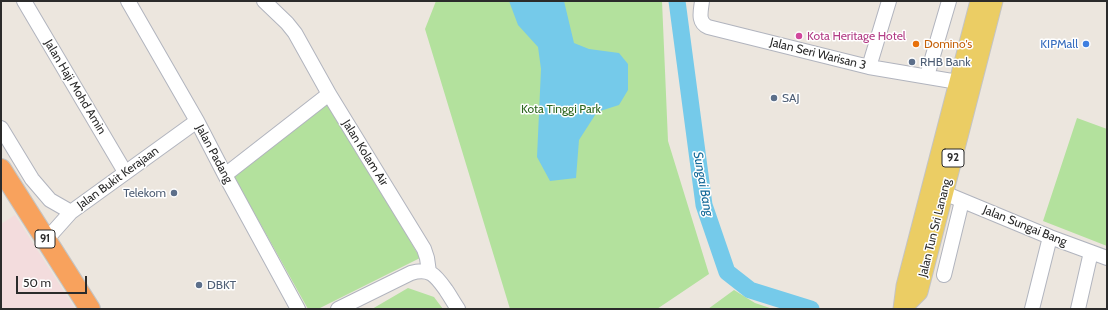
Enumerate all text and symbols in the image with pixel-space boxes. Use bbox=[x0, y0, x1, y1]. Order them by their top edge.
place label: Kota Heritage Hotel bbox=[807, 29, 906, 43]
marker: Kota Heritage Hotel bbox=[794, 31, 804, 41]
street label: Jalan Seri Warisan 3 bbox=[768, 35, 868, 73]
street label: Jalan Haji Mohd Amin bbox=[41, 37, 109, 137]
place label: Domino's bbox=[924, 37, 972, 51]
place label: KIPMall bbox=[1040, 37, 1078, 51]
marker: Domino's bbox=[911, 39, 921, 49]
marker: KIPMall bbox=[1081, 39, 1091, 49]
place label: RHB Bank bbox=[920, 55, 971, 69]
marker: RHB Bank bbox=[907, 57, 917, 67]
place label: SAJ bbox=[782, 91, 799, 105]
marker: SAJ bbox=[769, 93, 779, 103]
park label: Kota Tinggi Park bbox=[521, 102, 601, 116]
street label: Jalan Kolam Air bbox=[339, 117, 391, 189]
street label: Jalan Padang bbox=[193, 122, 235, 186]
street label: Jalan Bukit Kerajaan bbox=[74, 144, 162, 212]
road number: 92 bbox=[942, 149, 964, 167]
water label: Sungai Bang bbox=[690, 150, 716, 218]
street label: Jalan Tun Sri Lanang bbox=[916, 177, 954, 279]
place label: Telekom bbox=[123, 186, 166, 200]
marker: Telekom bbox=[169, 188, 179, 198]
street label: Jalan Sungai Bang bbox=[981, 203, 1069, 249]
road number: 91 bbox=[35, 230, 55, 248]
scale bar bbox=[18, 268, 89, 294]
text: 50 m bbox=[23, 275, 51, 290]
place label: DBKT bbox=[207, 278, 236, 292]
marker: DBKT bbox=[194, 280, 204, 290]

